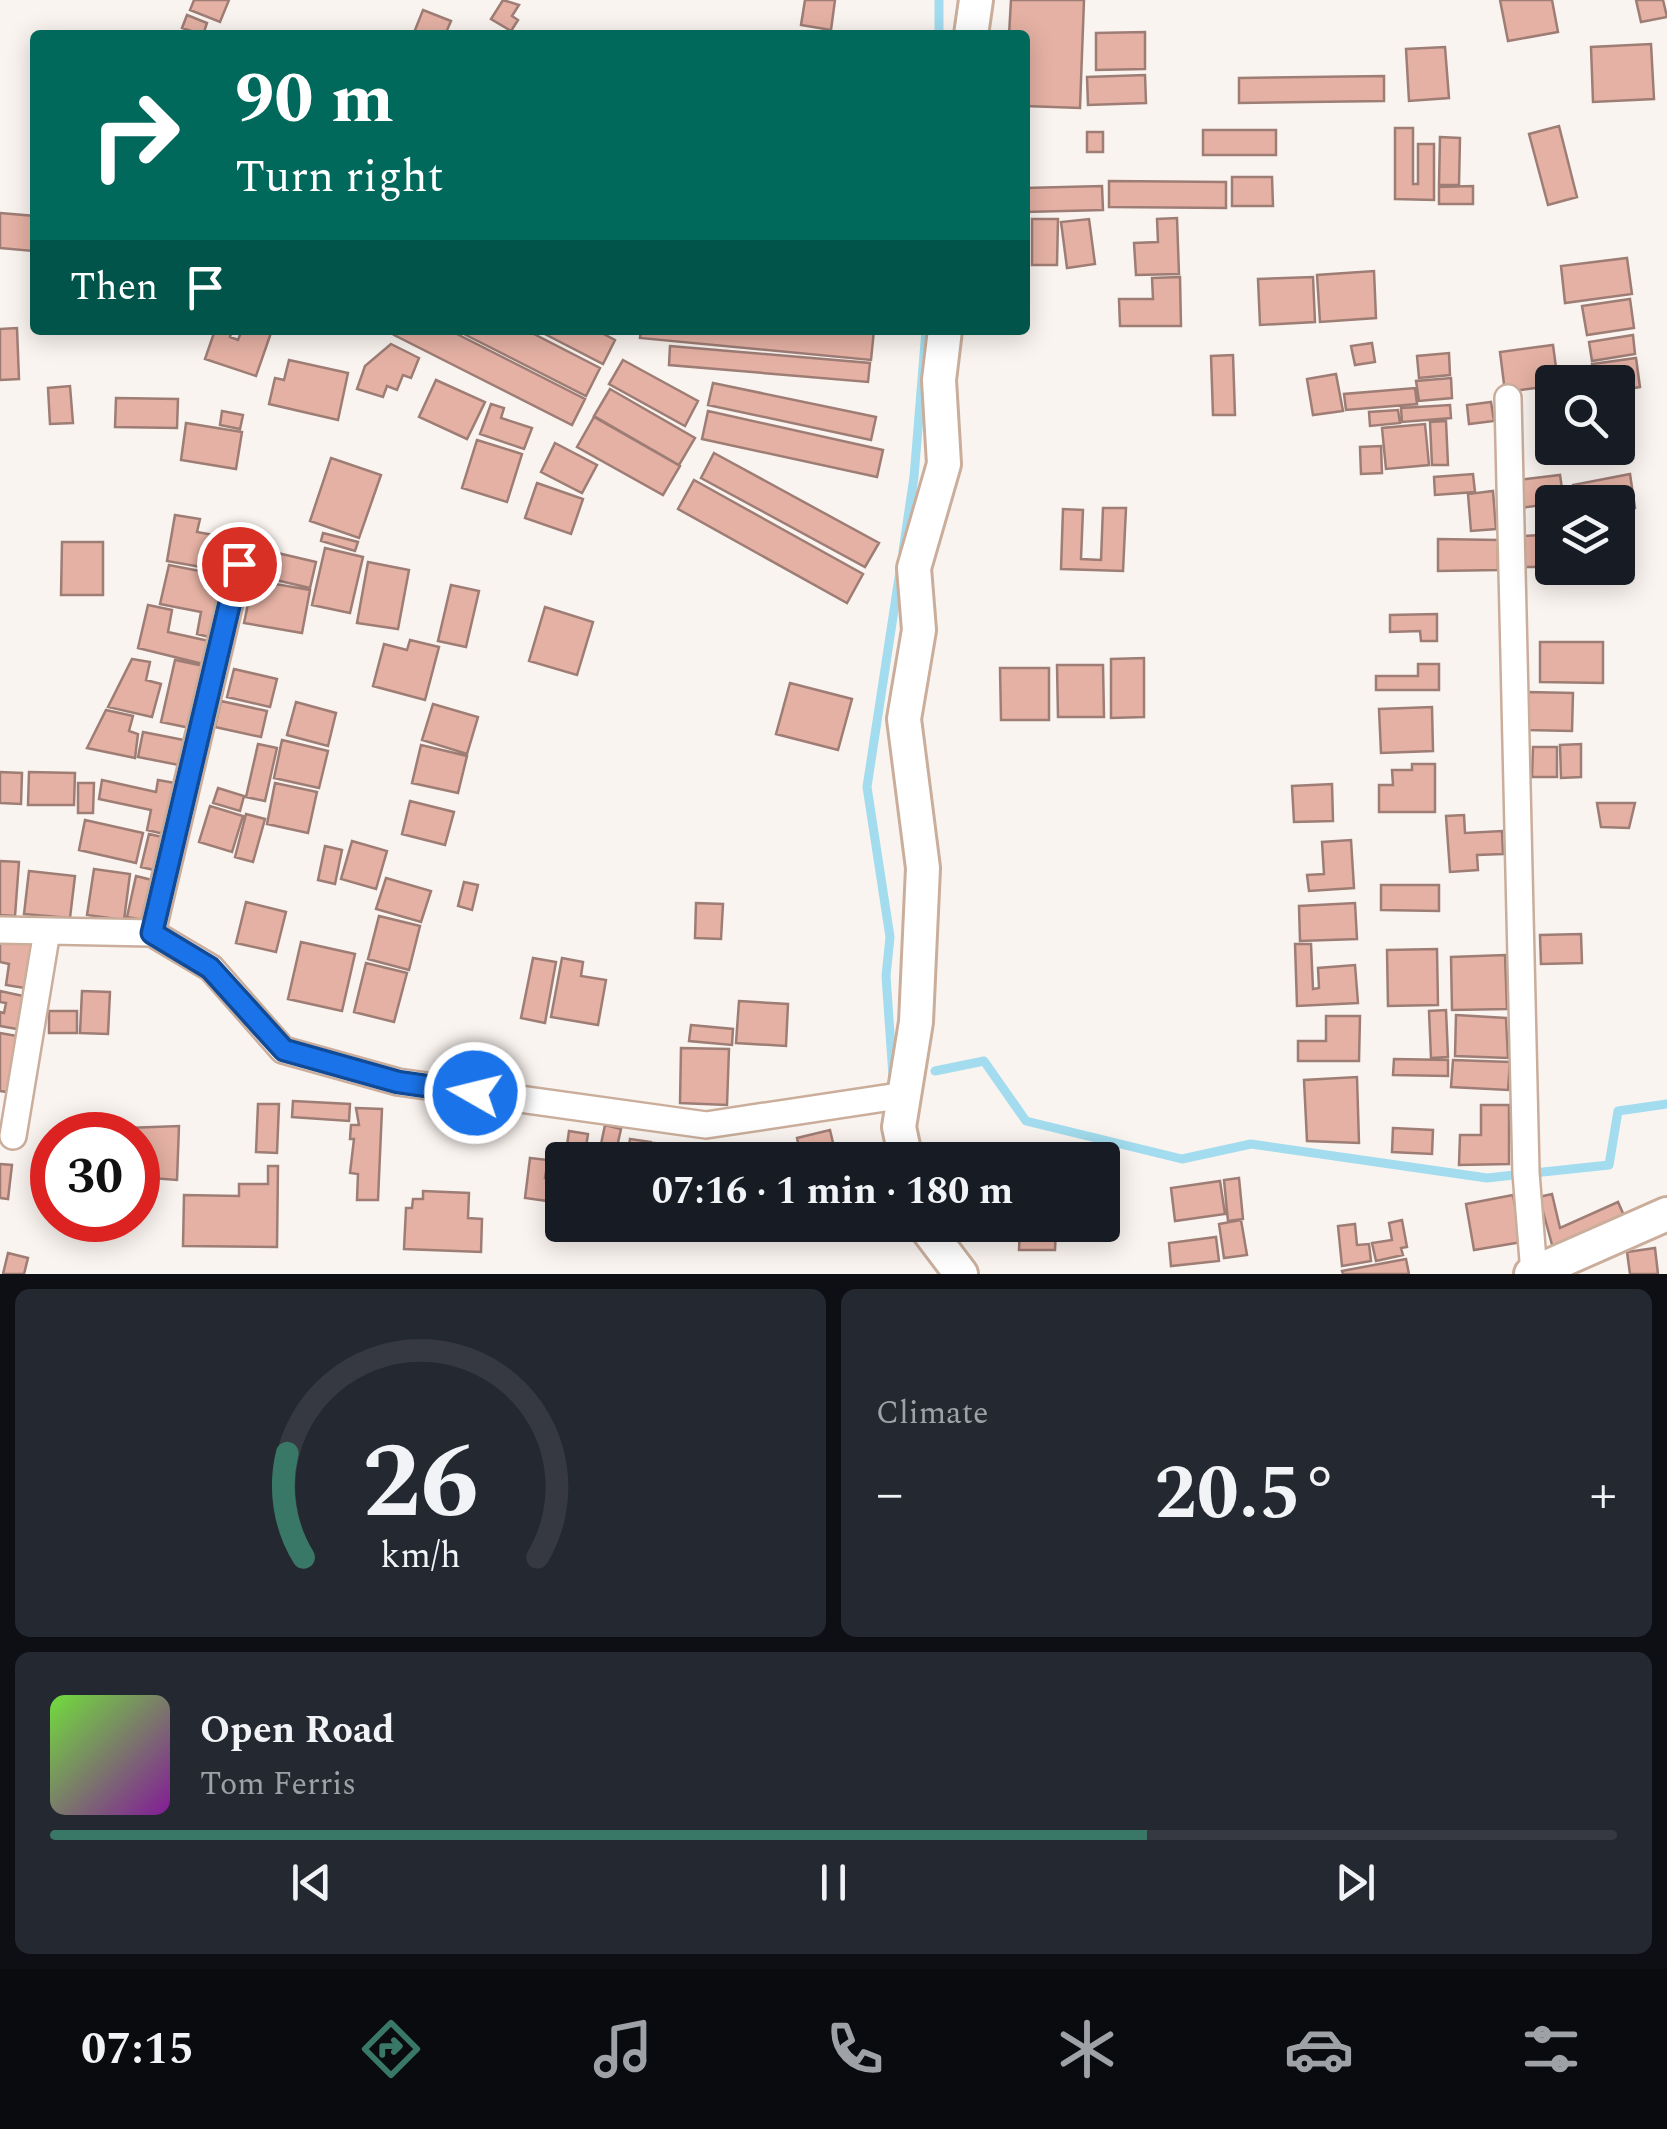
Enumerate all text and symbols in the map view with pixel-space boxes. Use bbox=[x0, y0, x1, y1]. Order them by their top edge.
text: 90 m bbox=[235, 47, 394, 153]
icon: right bbox=[70, 70, 200, 200]
text: Turn right bbox=[235, 143, 444, 212]
text: Then bbox=[70, 259, 158, 317]
icon: arrive bbox=[178, 260, 233, 315]
map controls bbox=[1535, 365, 1635, 585]
button: search bbox=[1535, 365, 1635, 465]
button: layers bbox=[1535, 485, 1635, 585]
pin bbox=[197, 522, 282, 607]
icon: arrive bbox=[212, 537, 267, 592]
position arrow bbox=[423, 1041, 527, 1145]
speed limit sign: 30 bbox=[30, 1112, 160, 1242]
text: 07:16 · 1 min · 180 m bbox=[652, 1163, 1013, 1221]
text: Climate bbox=[876, 1389, 988, 1438]
text: 26 bbox=[362, 1405, 479, 1563]
text: 20.5° bbox=[1155, 1438, 1338, 1552]
text: − bbox=[876, 1453, 904, 1536]
text: + bbox=[1589, 1453, 1617, 1536]
text: km/h bbox=[380, 1529, 461, 1584]
text: Open Road bbox=[200, 1702, 395, 1760]
text: Tom Ferris bbox=[200, 1760, 356, 1809]
icon: previous bbox=[284, 1855, 339, 1910]
icon: pause bbox=[806, 1855, 861, 1910]
icon: next bbox=[1328, 1855, 1383, 1910]
icon: directions bbox=[356, 2014, 426, 2084]
icon: music bbox=[588, 2014, 658, 2084]
icon: phone bbox=[820, 2014, 890, 2084]
icon: climate bbox=[1052, 2014, 1122, 2084]
icon: car bbox=[1284, 2014, 1354, 2084]
icon: filters bbox=[1516, 2014, 1586, 2084]
text: 07:15 bbox=[81, 2015, 194, 2084]

